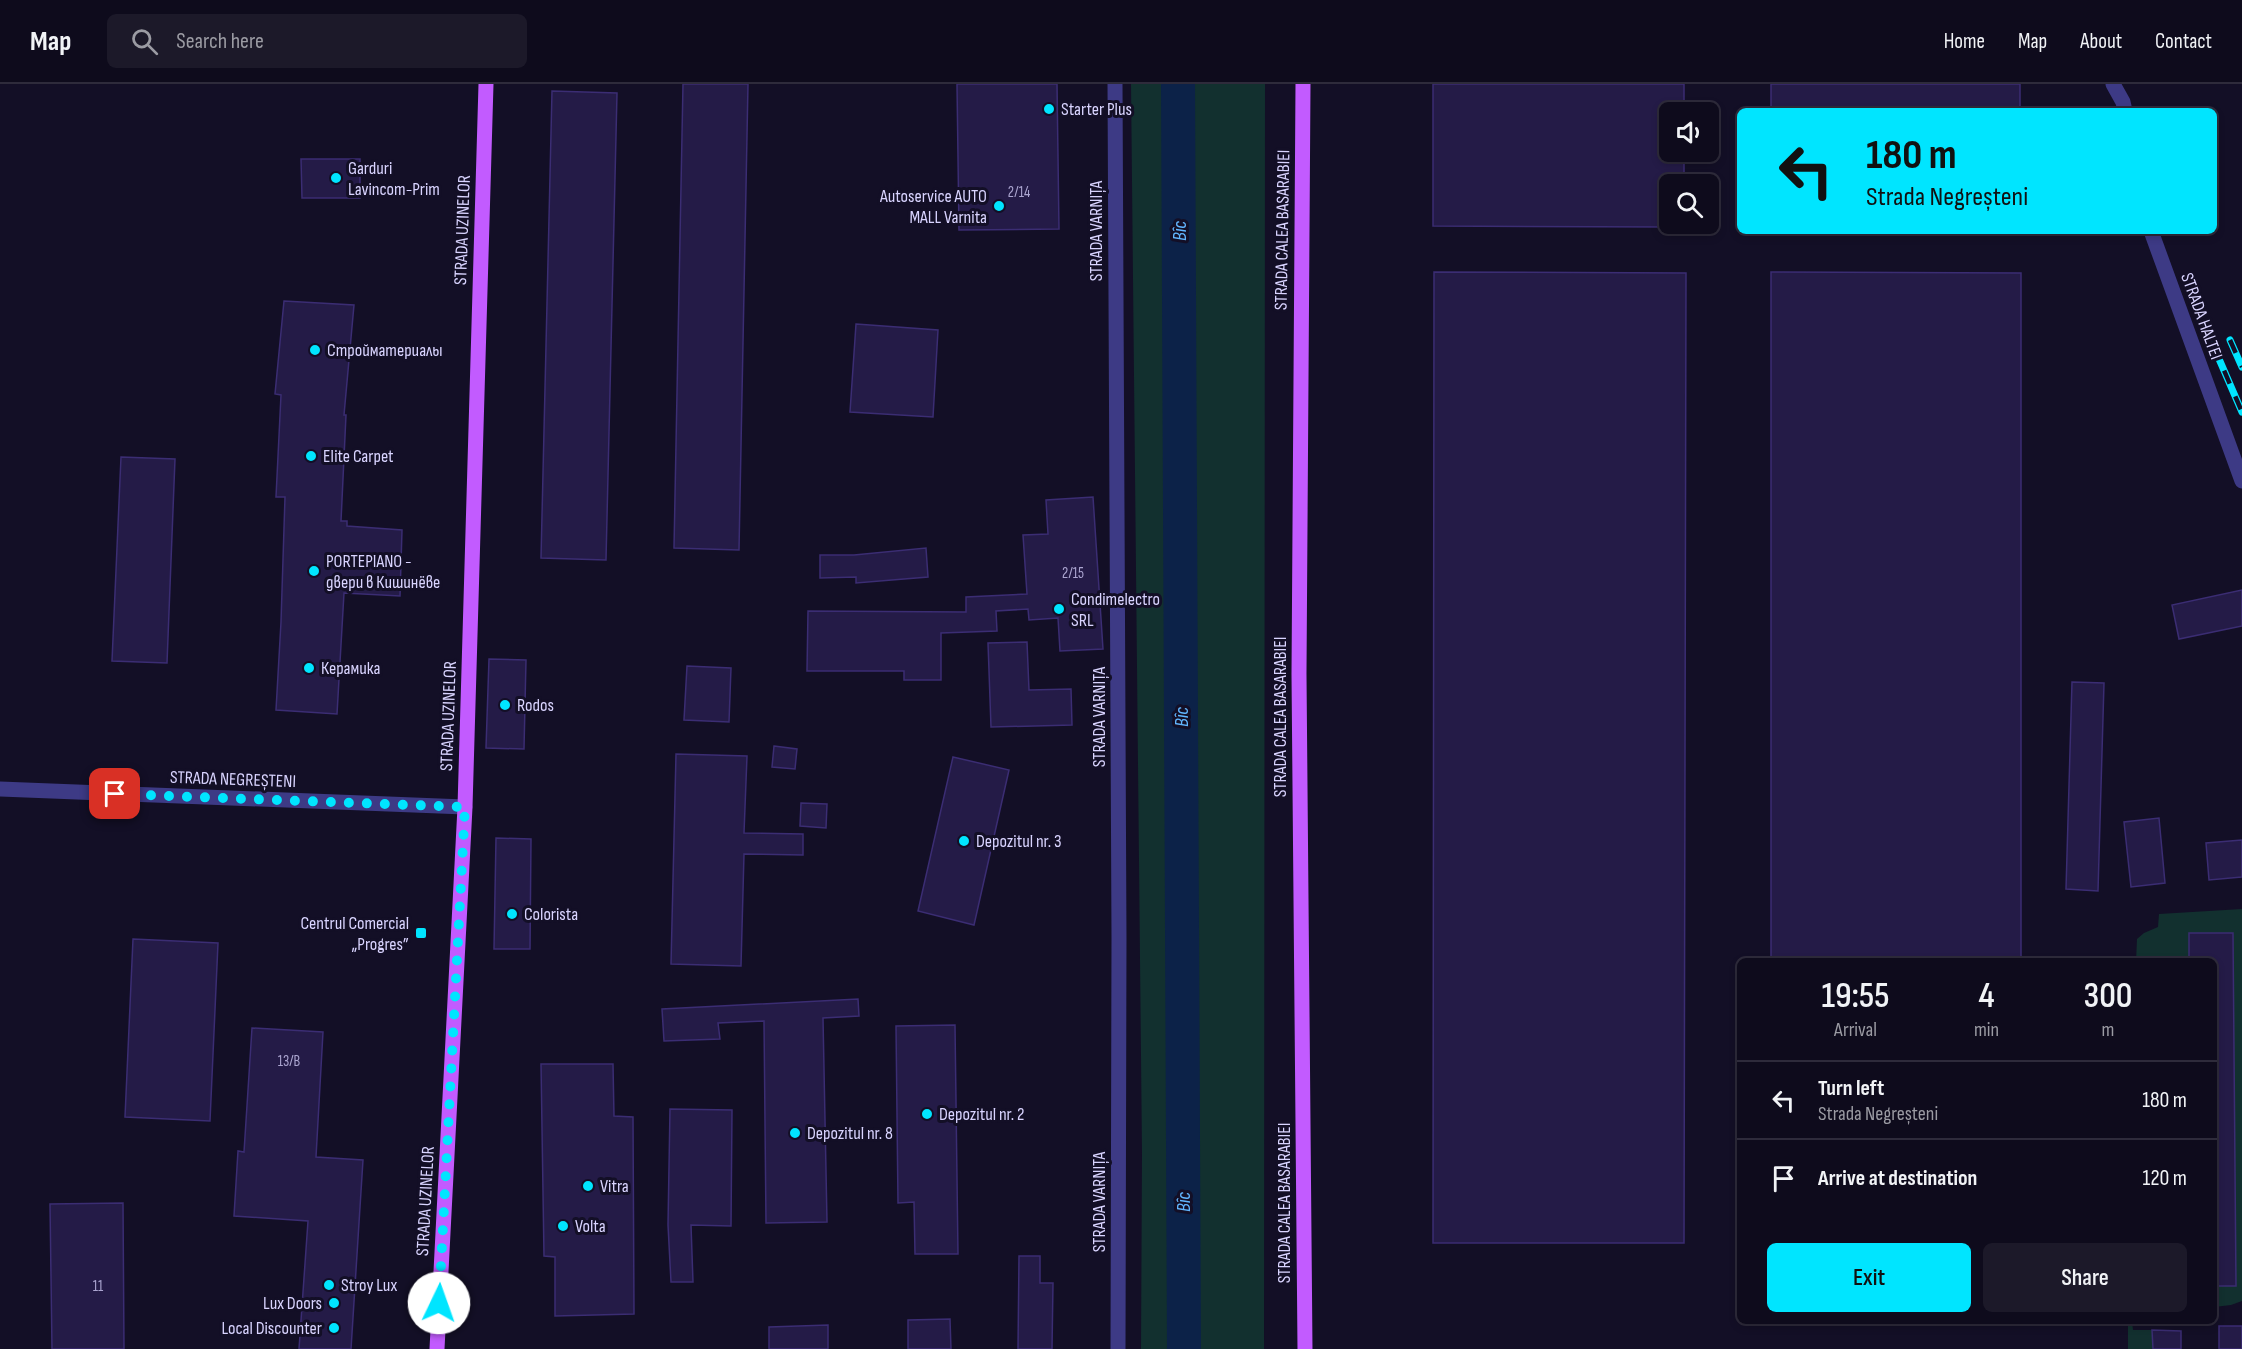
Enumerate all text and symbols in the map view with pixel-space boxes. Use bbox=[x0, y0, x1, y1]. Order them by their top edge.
search box bbox=[107, 14, 527, 68]
text: Map bbox=[30, 25, 71, 58]
icon: search bbox=[128, 25, 161, 58]
text: Search here bbox=[176, 28, 264, 55]
text: Home bbox=[1944, 29, 1985, 54]
text: Map bbox=[2018, 29, 2047, 54]
text: About bbox=[2080, 29, 2122, 54]
text: Contact bbox=[2155, 29, 2212, 54]
place label: Starter Plus bbox=[1061, 99, 1132, 120]
marker: Starter Plus bbox=[1042, 102, 1056, 116]
map controls bbox=[1659, 102, 1719, 234]
button: sound bbox=[1659, 102, 1719, 162]
text: 180 m bbox=[1866, 130, 1957, 181]
icon: left bbox=[1767, 132, 1845, 210]
street label: STRADA CALEA BASARABIEI bbox=[1271, 150, 1294, 310]
place label: Garduri Lavincom-Prim bbox=[348, 158, 440, 200]
marker: Garduri Lavincom-Prim bbox=[329, 171, 343, 185]
button: search bbox=[1659, 174, 1719, 234]
street label: STRADA UZINELOR bbox=[450, 175, 475, 285]
street label: STRADA VARNIȚA bbox=[1086, 180, 1107, 281]
text: Strada Negreșteni bbox=[1866, 181, 2028, 213]
house number: 2/14 bbox=[1008, 183, 1030, 202]
place label: Autoservice AUTO MALL Varnita bbox=[879, 186, 987, 228]
marker: Autoservice AUTO MALL Varnita bbox=[992, 199, 1006, 213]
water label: Bîc bbox=[1168, 221, 1192, 241]
street label: STRADA HALTEI bbox=[2176, 270, 2227, 362]
place label: Стройматериалы bbox=[327, 340, 443, 361]
marker: Стройматериалы bbox=[308, 343, 322, 357]
place label: Elite Carpet bbox=[323, 446, 394, 467]
marker: Elite Carpet bbox=[304, 449, 318, 463]
place label: PORTEPIANO - двери в Кишинёве bbox=[326, 551, 440, 593]
marker: PORTEPIANO - двери в Кишинёве bbox=[307, 564, 321, 578]
house number: 2/15 bbox=[1062, 564, 1084, 583]
place label: Condimelectro SRL bbox=[1071, 589, 1160, 631]
marker: Condimelectro SRL bbox=[1052, 602, 1066, 616]
street label: STRADA CALEA BASARABIEI bbox=[1270, 637, 1291, 797]
place label: Керамика bbox=[321, 658, 381, 679]
marker: Керамика bbox=[302, 661, 316, 675]
street label: STRADA UZINELOR bbox=[436, 661, 461, 771]
street label: STRADA VARNIȚA bbox=[1089, 666, 1110, 767]
place label: Rodos bbox=[517, 695, 554, 716]
marker: Rodos bbox=[498, 698, 512, 712]
water label: Bîc bbox=[1170, 707, 1194, 727]
street label: STRADA NEGREȘTENI bbox=[170, 767, 296, 792]
pin bbox=[89, 768, 140, 819]
icon: arrive bbox=[98, 777, 131, 810]
place label: Depozitul nr. 3 bbox=[976, 831, 1062, 852]
marker: Depozitul nr. 3 bbox=[957, 834, 971, 848]
place label: Colorista bbox=[524, 904, 578, 925]
marker: Colorista bbox=[505, 907, 519, 921]
place label: Centrul Comercial „Progres” bbox=[300, 913, 409, 955]
marker: Centrul Comercial „Progres” bbox=[414, 926, 428, 940]
text: 19:55 bbox=[1821, 975, 1889, 1018]
text: 4 bbox=[1978, 975, 1995, 1018]
text: 300 bbox=[2083, 975, 2133, 1018]
text: Arrival bbox=[1834, 1018, 1877, 1042]
text: min bbox=[1974, 1018, 1999, 1042]
text: m bbox=[2102, 1018, 2114, 1042]
house number: 13/B bbox=[278, 1052, 301, 1071]
text: Turn left bbox=[1818, 1075, 1884, 1102]
icon: left bbox=[1767, 1084, 1800, 1117]
text: 180 m bbox=[2142, 1087, 2187, 1114]
text: Strada Negreșteni bbox=[1818, 1102, 1938, 1126]
place label: Depozitul nr. 2 bbox=[939, 1104, 1024, 1125]
marker: Depozitul nr. 2 bbox=[920, 1107, 934, 1121]
place label: Depozitul nr. 8 bbox=[807, 1123, 893, 1144]
street label: STRADA CALEA BASARABIEI bbox=[1274, 1123, 1295, 1283]
marker: Depozitul nr. 8 bbox=[788, 1126, 802, 1140]
street label: STRADA UZINELOR bbox=[412, 1145, 439, 1257]
street label: STRADA VARNIȚA bbox=[1089, 1151, 1110, 1252]
icon: arrive bbox=[1767, 1162, 1800, 1195]
text: Arrive at destination bbox=[1818, 1165, 1977, 1192]
text: 120 m bbox=[2143, 1165, 2187, 1192]
place label: Vitra bbox=[600, 1176, 629, 1197]
marker: Vitra bbox=[581, 1179, 595, 1193]
water label: Bîc bbox=[1172, 1192, 1196, 1212]
place label: Volta bbox=[575, 1216, 606, 1237]
marker: Volta bbox=[556, 1219, 570, 1233]
button: Exit bbox=[1767, 1243, 1971, 1312]
button: Share bbox=[1983, 1243, 2187, 1312]
position arrow bbox=[407, 1271, 471, 1335]
place label: Stroy Lux bbox=[341, 1275, 397, 1296]
house number: 11 bbox=[93, 1277, 104, 1296]
marker: Stroy Lux bbox=[322, 1278, 336, 1292]
place label: Lux Doors bbox=[263, 1293, 322, 1314]
marker: Lux Doors bbox=[327, 1296, 341, 1310]
place label: Local Discounter bbox=[222, 1318, 322, 1339]
marker: Local Discounter bbox=[327, 1321, 341, 1335]

